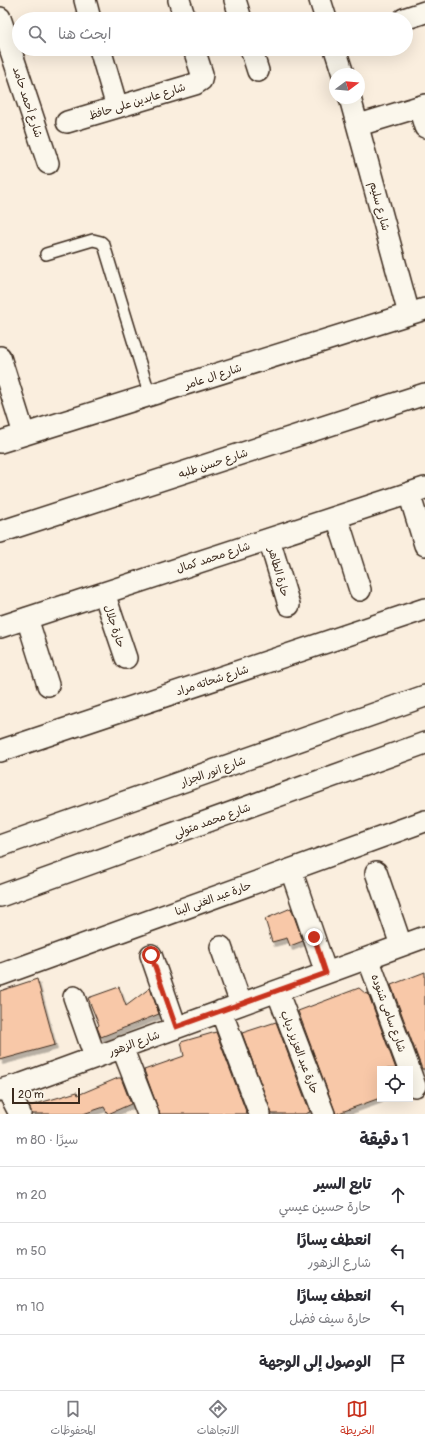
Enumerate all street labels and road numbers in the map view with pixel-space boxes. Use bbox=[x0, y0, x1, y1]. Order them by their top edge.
street label: شارع أحمد حامد bbox=[8, 65, 45, 140]
street label: شارع عابدين على حافظ bbox=[87, 81, 188, 124]
street label: شارع سليم bbox=[365, 180, 392, 232]
street label: شارع ال عامر bbox=[182, 361, 244, 394]
street label: شارع حسن طلبه bbox=[177, 446, 250, 483]
street label: شارع محمد كمال bbox=[175, 539, 252, 577]
street label: حارة الطاهر bbox=[265, 545, 292, 598]
street label: حارة جلال bbox=[101, 603, 128, 649]
street label: شارع شحاته مراد bbox=[174, 663, 251, 700]
street label: شارع انور الجزار bbox=[178, 754, 248, 792]
street label: شارع محمد متولي bbox=[172, 801, 254, 844]
street label: حارة عبد الغنى البنا bbox=[173, 879, 253, 919]
street label: شارع سامى شنوده bbox=[367, 972, 409, 1055]
street label: حارة عبد العزيز دياب bbox=[277, 1009, 321, 1096]
street label: شارع الزهور bbox=[106, 1028, 162, 1061]

